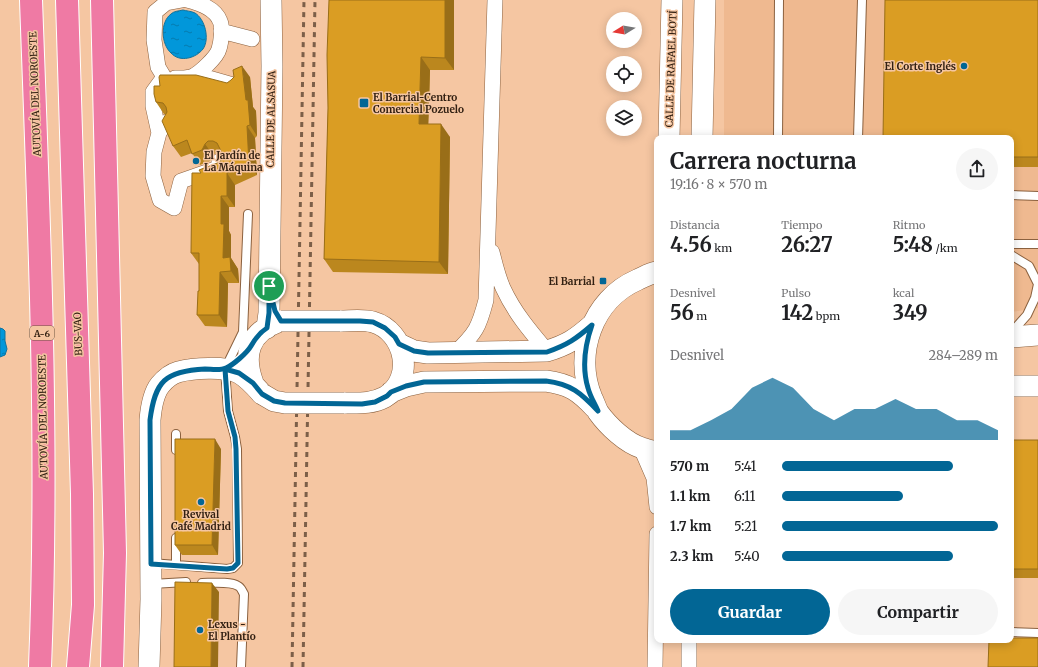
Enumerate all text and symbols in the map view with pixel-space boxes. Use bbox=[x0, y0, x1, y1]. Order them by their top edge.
street label: CALLE DE RAFAEL BOTÍ bbox=[661, 10, 680, 128]
north arrow bbox=[606, 12, 642, 48]
map controls bbox=[606, 12, 642, 136]
street label: AUTOVÍA DEL NOROESTE bbox=[25, 31, 44, 158]
button: locate bbox=[606, 56, 642, 92]
place label: El Corte Inglés bbox=[885, 60, 956, 73]
marker: El Corte Inglés bbox=[959, 61, 969, 71]
street label: CALLE DE ALSASUA bbox=[264, 70, 278, 167]
place label: El Barrial-Centro Comercial Pozuelo bbox=[373, 91, 464, 116]
marker: El Barrial-Centro Comercial Pozuelo bbox=[358, 97, 370, 109]
button: layers bbox=[606, 100, 642, 136]
text: Carrera nocturna bbox=[670, 147, 857, 175]
button: share bbox=[956, 148, 998, 190]
place label: El Jardín de La Máquina bbox=[204, 149, 263, 174]
marker: El Jardín de La Máquina bbox=[191, 156, 201, 166]
text: 19:16 · 8 × 570 m bbox=[670, 176, 767, 193]
text: Distancia bbox=[670, 218, 720, 232]
text: Tiempo bbox=[781, 218, 822, 232]
text: Ritmo bbox=[893, 218, 925, 232]
text: 4.56 bbox=[670, 232, 712, 257]
text: 26:27 bbox=[781, 232, 833, 257]
text: 5:48 bbox=[893, 232, 933, 257]
text: km bbox=[712, 241, 732, 255]
text: /km bbox=[933, 241, 958, 255]
pin bbox=[252, 269, 286, 303]
icon: arrive bbox=[258, 275, 280, 297]
place label: El Barrial bbox=[548, 275, 596, 288]
marker: El Barrial bbox=[598, 276, 608, 286]
text: Desnivel bbox=[670, 286, 716, 300]
text: Pulso bbox=[781, 286, 811, 300]
text: kcal bbox=[893, 286, 914, 300]
text: 56 bbox=[670, 300, 694, 325]
text: 142 bbox=[781, 300, 813, 325]
text: 349 bbox=[893, 300, 928, 325]
text: m bbox=[694, 309, 707, 323]
text: bpm bbox=[813, 309, 840, 323]
street label: BUS-VAO bbox=[71, 312, 85, 356]
road number: A-6 bbox=[30, 326, 54, 340]
text: Desnivel bbox=[670, 347, 724, 364]
text: 284–289 m bbox=[929, 347, 998, 364]
street label: AUTOVÍA DEL NOROESTE bbox=[34, 354, 51, 481]
text: 570 m bbox=[670, 458, 709, 475]
text: 5:41 bbox=[734, 458, 756, 475]
text: 1.1 km bbox=[670, 488, 710, 505]
text: 6:11 bbox=[734, 488, 755, 505]
marker: Revival Café Madrid bbox=[196, 497, 206, 507]
place label: Revival Café Madrid bbox=[171, 508, 231, 533]
text: 1.7 km bbox=[670, 518, 711, 535]
text: 5:21 bbox=[734, 518, 757, 535]
text: 2.3 km bbox=[670, 548, 713, 565]
text: 5:40 bbox=[734, 548, 760, 565]
button: Guardar bbox=[670, 589, 830, 635]
button: Compartir bbox=[838, 589, 998, 635]
place label: Lexus - El Plantío bbox=[208, 618, 256, 643]
marker: Lexus - El Plantío bbox=[195, 625, 205, 635]

